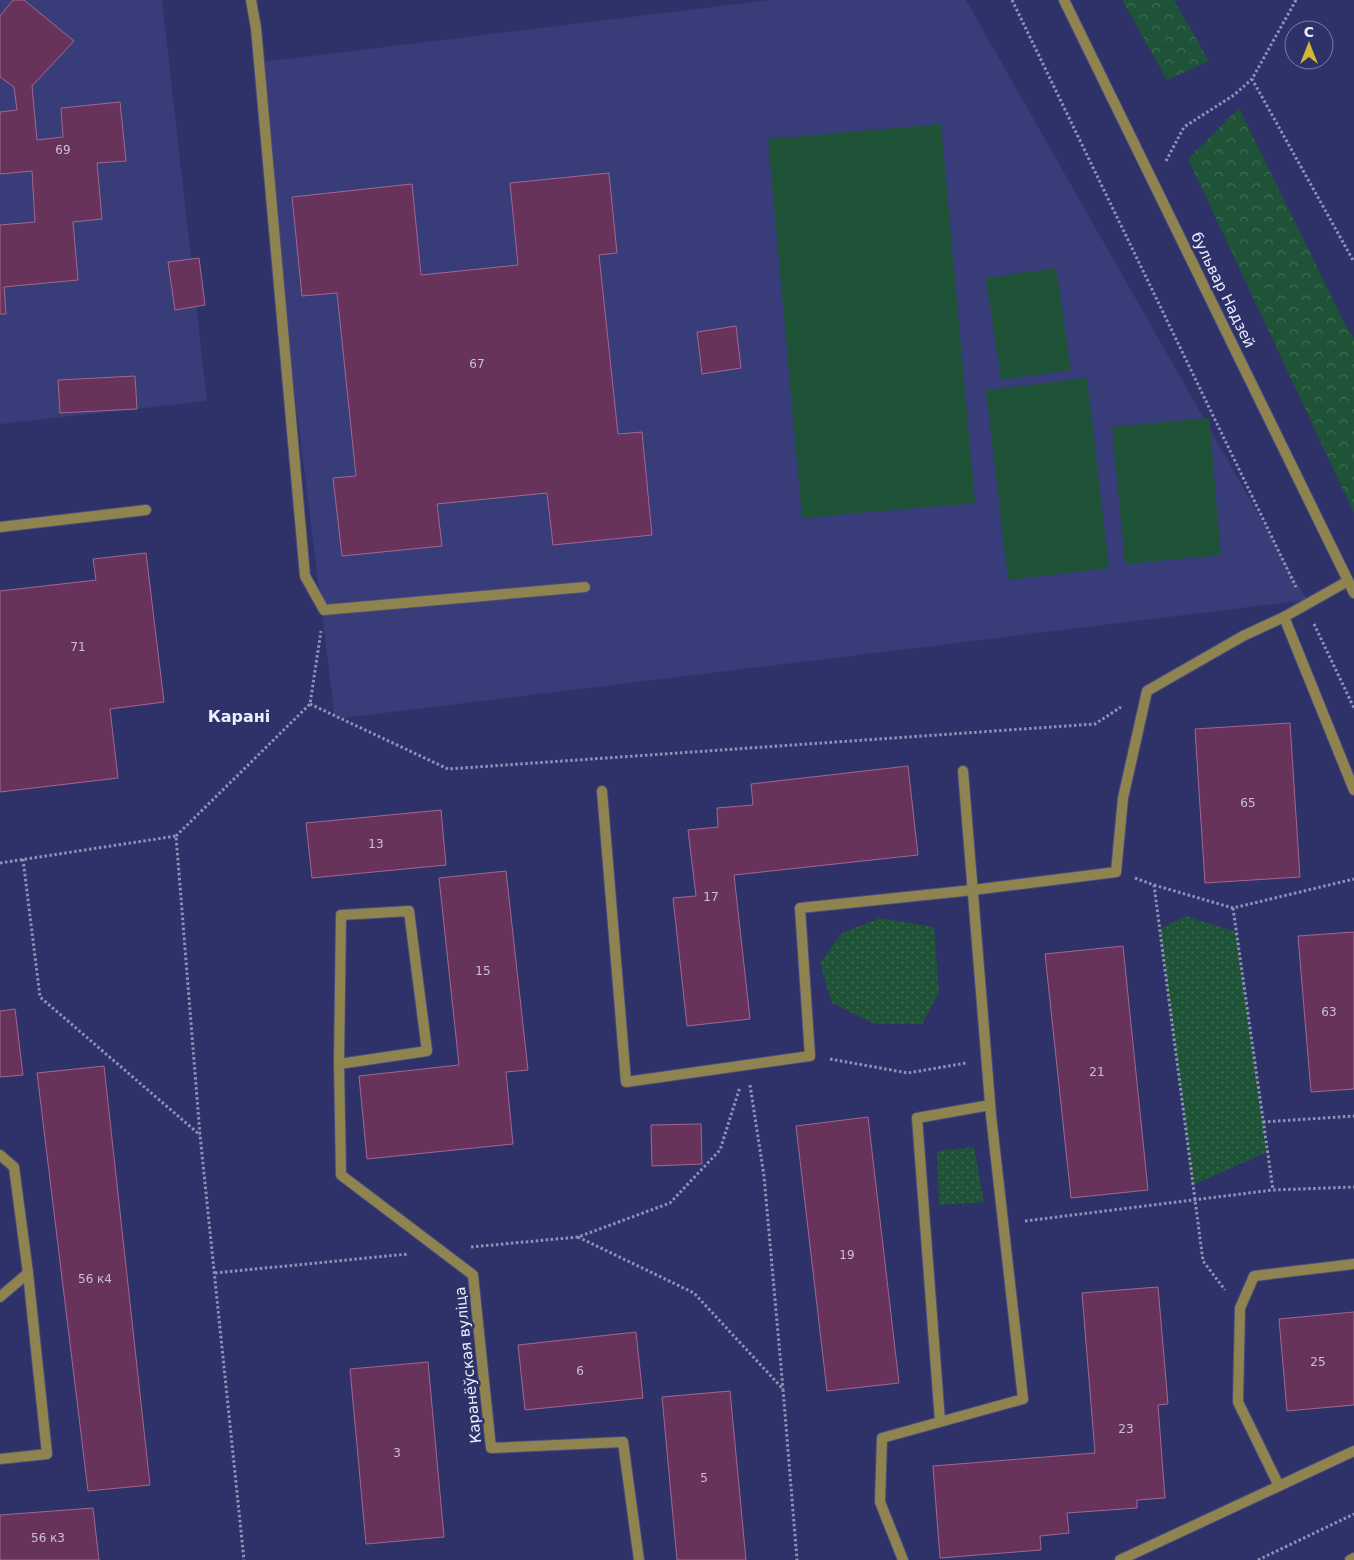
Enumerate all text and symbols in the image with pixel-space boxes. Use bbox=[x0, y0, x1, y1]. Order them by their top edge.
north arrow bbox=[1284, 20, 1334, 70]
text: С bbox=[1304, 24, 1314, 40]
house number: 69 bbox=[55, 143, 71, 157]
street label: бульвар Надзей bbox=[1187, 229, 1259, 351]
house number: 67 bbox=[469, 357, 485, 371]
house number: 71 bbox=[70, 640, 86, 654]
district label: Карані bbox=[208, 707, 270, 726]
house number: 65 bbox=[1240, 796, 1256, 810]
house number: 13 bbox=[368, 837, 384, 851]
house number: 17 bbox=[703, 890, 719, 904]
house number: 15 bbox=[475, 964, 491, 978]
house number: 63 bbox=[1321, 1005, 1337, 1019]
house number: 21 bbox=[1089, 1065, 1105, 1079]
house number: 19 bbox=[839, 1248, 855, 1262]
house number: 56 к4 bbox=[78, 1272, 112, 1286]
street label: Каранёўская вуліца bbox=[451, 1286, 485, 1444]
house number: 25 bbox=[1310, 1355, 1326, 1369]
house number: 6 bbox=[576, 1364, 584, 1378]
house number: 23 bbox=[1118, 1422, 1134, 1436]
house number: 3 bbox=[393, 1446, 401, 1460]
house number: 5 bbox=[700, 1471, 708, 1485]
house number: 56 к3 bbox=[31, 1531, 65, 1545]

